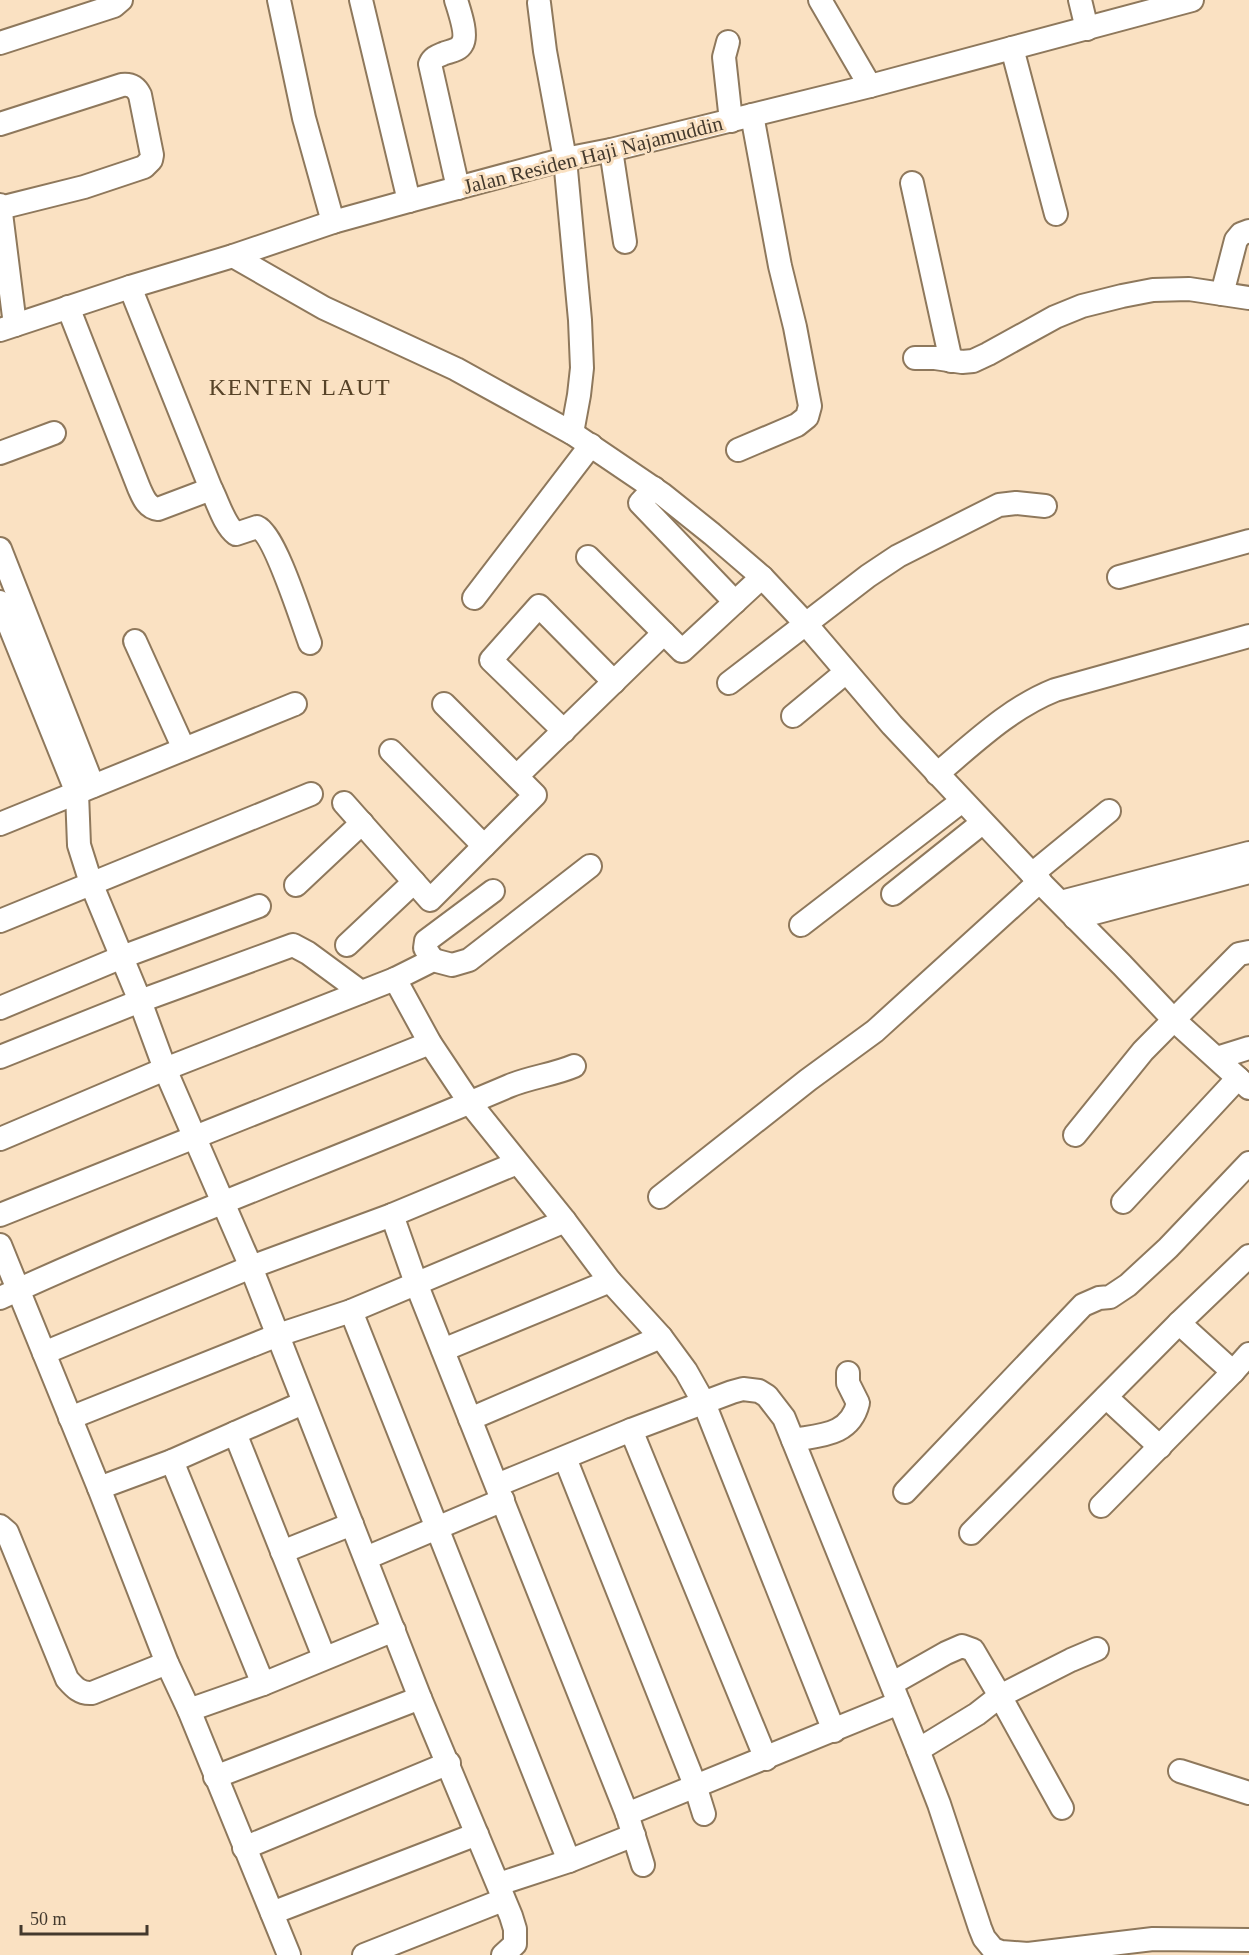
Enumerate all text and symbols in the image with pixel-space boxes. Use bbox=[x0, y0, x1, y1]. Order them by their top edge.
street label: Jalan Residen Haji Najamuddin bbox=[461, 111, 726, 199]
district label: KENTEN LAUT bbox=[209, 374, 391, 400]
scale bar bbox=[21, 1898, 147, 1936]
text: 50 m bbox=[30, 1909, 67, 1929]

